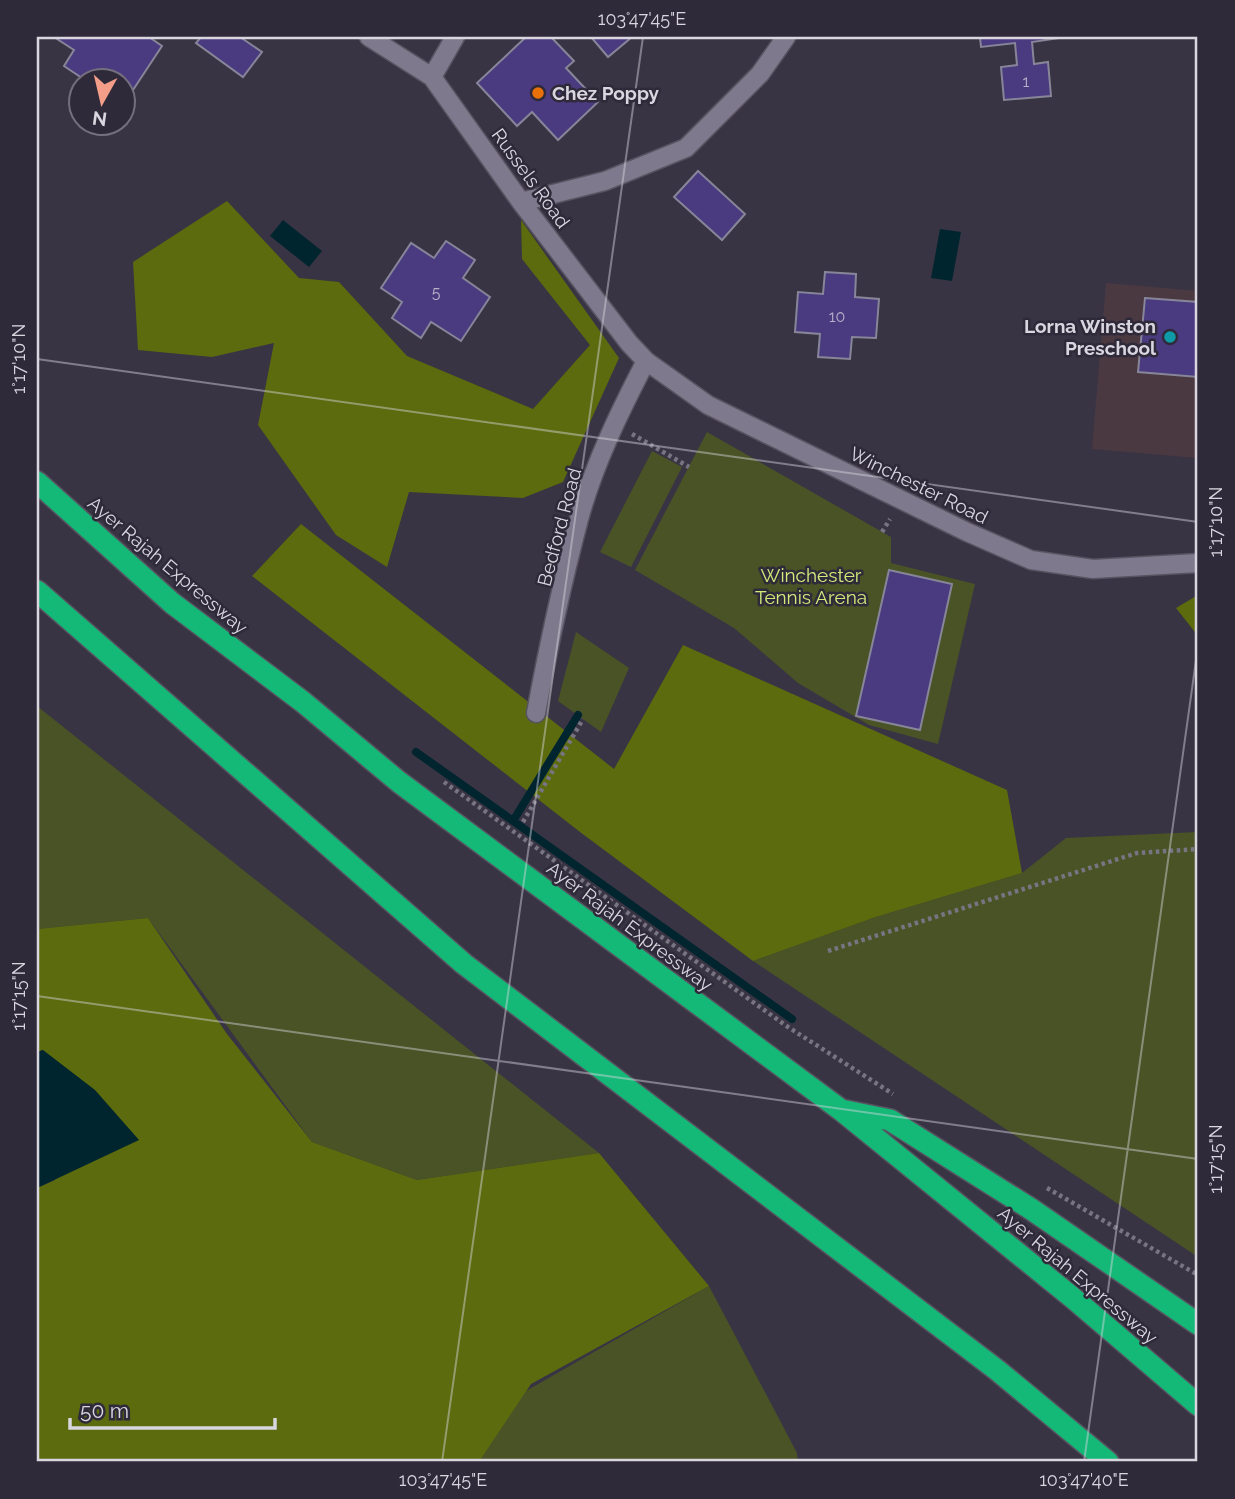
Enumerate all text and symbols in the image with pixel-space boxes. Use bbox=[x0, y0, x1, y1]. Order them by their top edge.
text: 103°47'45"E bbox=[598, 8, 686, 29]
north arrow bbox=[66, 66, 136, 136]
house number: 1 bbox=[1023, 72, 1030, 91]
place label: Chez Poppy bbox=[552, 82, 660, 104]
marker: Chez Poppy bbox=[530, 85, 546, 101]
text: N bbox=[91, 107, 108, 131]
street label: Russels Road bbox=[487, 124, 575, 232]
house number: 5 bbox=[432, 283, 441, 302]
house number: 10 bbox=[829, 307, 845, 326]
place label: Lorna Winston Preschool bbox=[1024, 315, 1157, 359]
text: 1°17'10"N bbox=[8, 324, 29, 394]
marker: Lorna Winston Preschool bbox=[1162, 329, 1178, 345]
street label: Winchester Road bbox=[846, 442, 992, 528]
street label: Bedford Road bbox=[533, 465, 585, 589]
text: 1°17'10"N bbox=[1205, 487, 1226, 557]
street label: Ayer Rajah Expressway bbox=[84, 492, 252, 638]
park label: Winchester Tennis Arena bbox=[755, 564, 867, 608]
street label: Ayer Rajah Expressway bbox=[543, 857, 717, 995]
text: 1°17'15"N bbox=[8, 961, 29, 1031]
text: 1°17'15"N bbox=[1205, 1124, 1226, 1194]
street label: Ayer Rajah Expressway bbox=[994, 1202, 1162, 1348]
scale bar bbox=[70, 1387, 275, 1431]
text: 50 m bbox=[80, 1398, 129, 1423]
text: 103°47'45"E bbox=[399, 1469, 487, 1490]
text: 103°47'40"E bbox=[1039, 1469, 1129, 1490]

